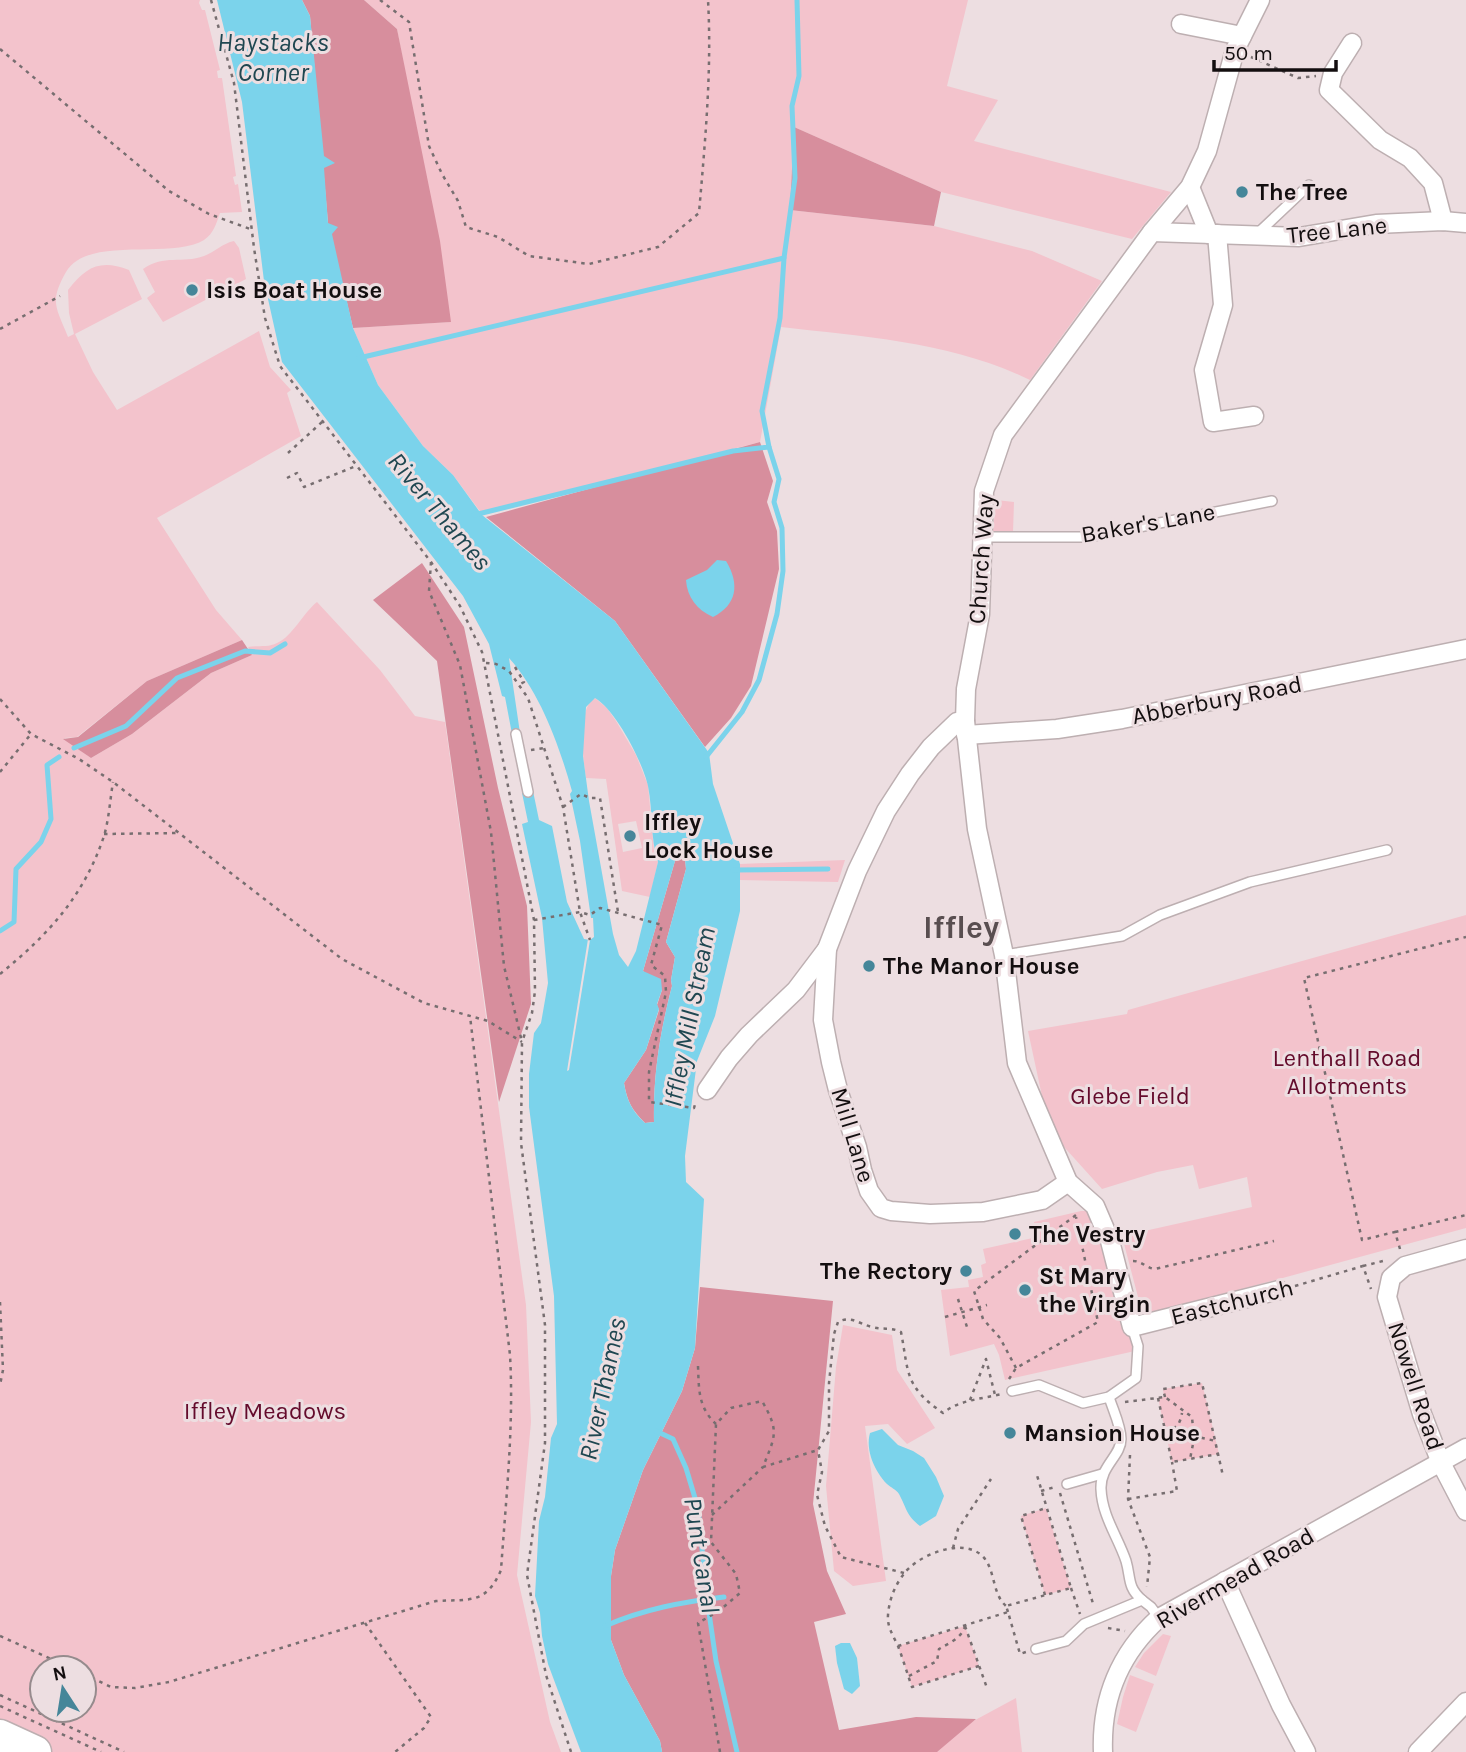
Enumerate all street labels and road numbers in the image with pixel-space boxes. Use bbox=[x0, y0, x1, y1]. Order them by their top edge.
street label: Tree Lane bbox=[1286, 211, 1388, 249]
street label: Church Way bbox=[962, 493, 1000, 625]
street label: Baker's Lane bbox=[1079, 497, 1217, 549]
street label: Abberbury Road bbox=[1130, 670, 1304, 730]
street label: Mill Lane bbox=[825, 1084, 881, 1186]
street label: Eastchurch bbox=[1168, 1273, 1296, 1331]
street label: Nowell Road bbox=[1382, 1318, 1450, 1454]
street label: Rivermead Road bbox=[1151, 1521, 1319, 1635]

